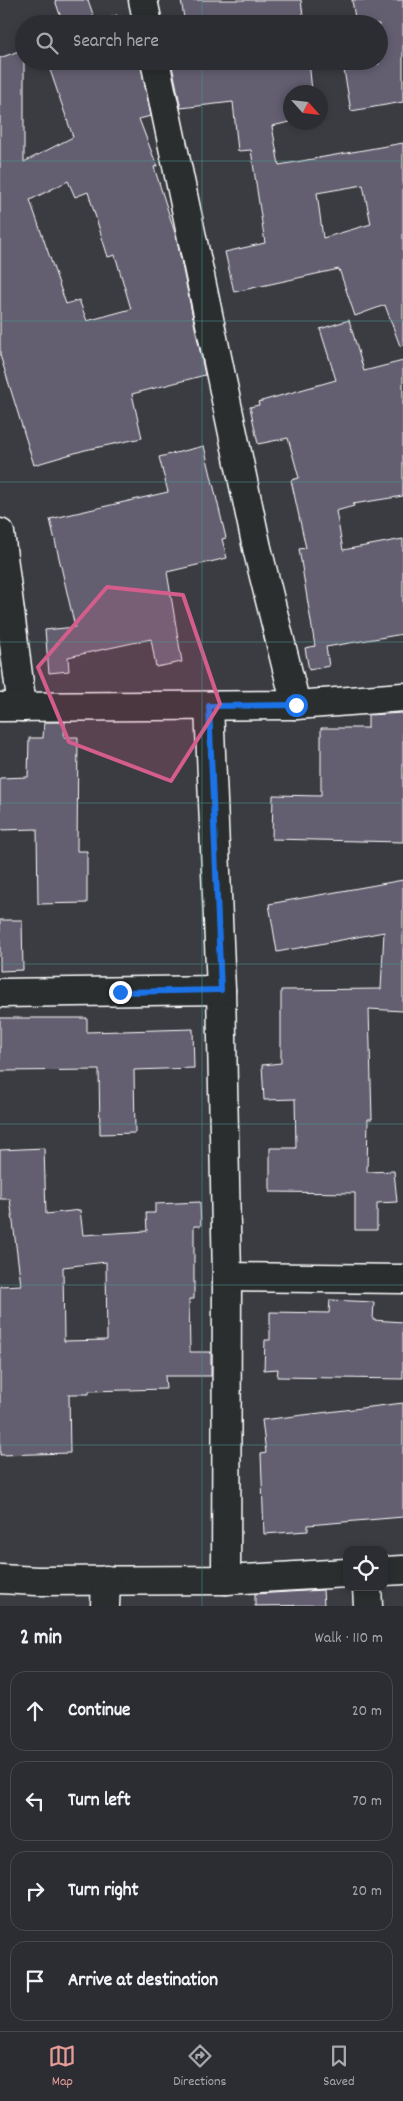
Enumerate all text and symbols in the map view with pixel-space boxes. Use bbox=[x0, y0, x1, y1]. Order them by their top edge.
search box bbox=[15, 15, 388, 70]
icon: search bbox=[33, 29, 61, 57]
text: Search here bbox=[73, 29, 159, 56]
north arrow bbox=[283, 85, 328, 130]
route start bbox=[285, 694, 308, 717]
route end bbox=[109, 981, 132, 1004]
map controls bbox=[343, 1546, 388, 1591]
button: locate bbox=[343, 1546, 388, 1591]
text: 2 min bbox=[20, 1624, 62, 1654]
text: Walk · 110 m bbox=[315, 1627, 383, 1650]
icon: ahead bbox=[21, 1697, 49, 1725]
text: Continue bbox=[68, 1698, 130, 1725]
text: 20 m bbox=[352, 1700, 382, 1723]
icon: left bbox=[21, 1787, 49, 1815]
text: Turn left bbox=[68, 1788, 131, 1815]
text: 70 m bbox=[352, 1790, 382, 1813]
icon: right bbox=[21, 1877, 49, 1905]
text: Turn right bbox=[68, 1878, 139, 1905]
text: 20 m bbox=[352, 1880, 382, 1903]
icon: arrive bbox=[21, 1967, 49, 1995]
text: Arrive at destination bbox=[68, 1968, 218, 1995]
tab: Map bbox=[48, 2042, 76, 2092]
tab: Directions bbox=[173, 2042, 226, 2092]
tab: Saved bbox=[323, 2042, 355, 2092]

